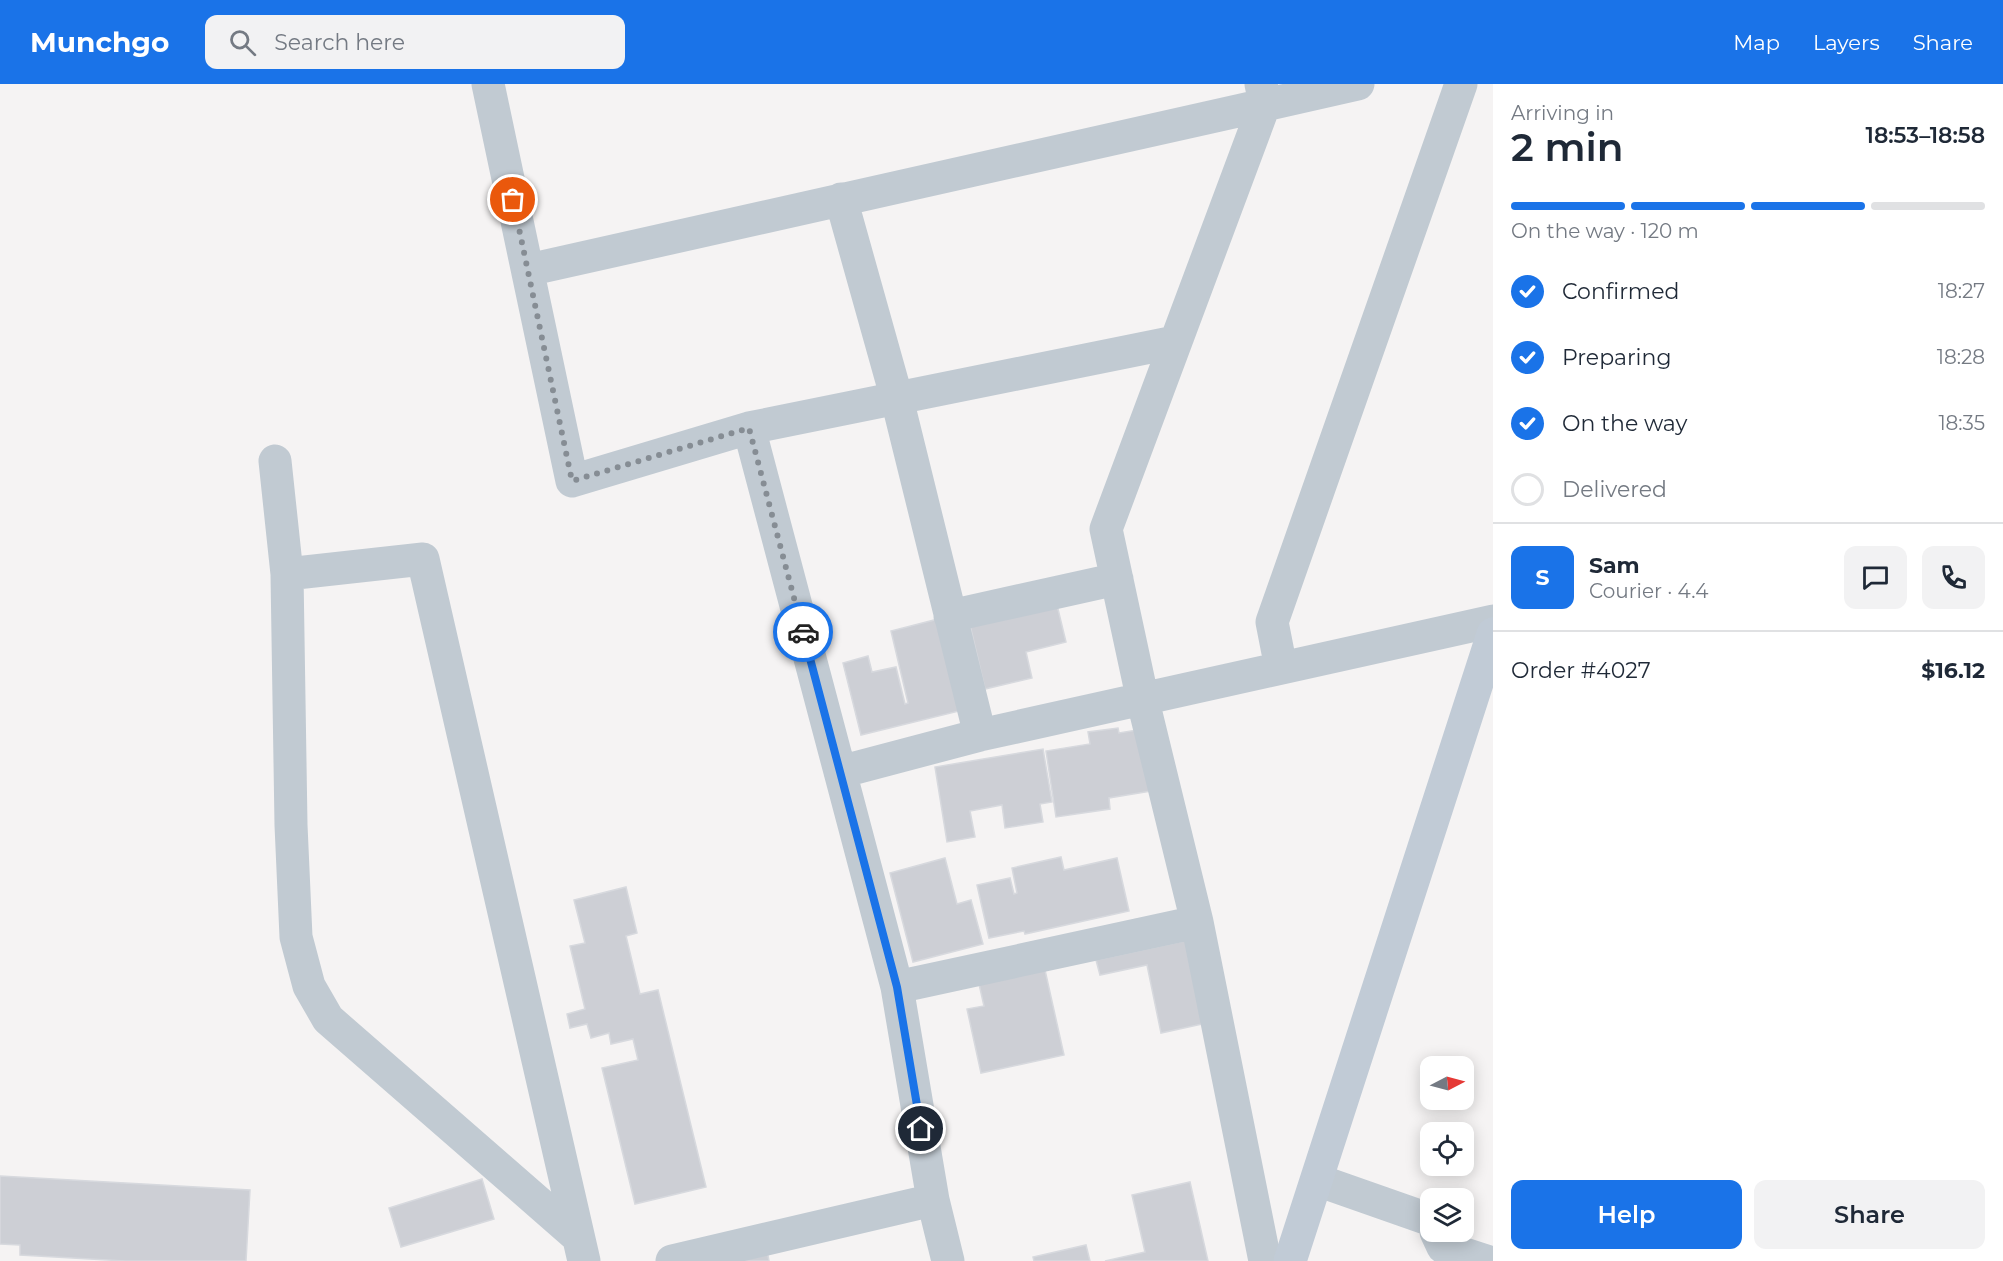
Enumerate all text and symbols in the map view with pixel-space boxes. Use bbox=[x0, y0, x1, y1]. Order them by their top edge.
search box bbox=[205, 15, 625, 69]
text: Munchgo bbox=[30, 25, 169, 59]
icon: search bbox=[226, 26, 259, 59]
text: Search here bbox=[274, 29, 405, 56]
text: Map bbox=[1733, 30, 1780, 55]
text: Layers bbox=[1813, 30, 1880, 55]
text: Share bbox=[1913, 30, 1973, 55]
text: Arriving in bbox=[1511, 101, 1614, 125]
text: 18:53–18:58 bbox=[1866, 122, 1985, 149]
text: 2 min bbox=[1511, 123, 1624, 171]
pin bbox=[487, 174, 538, 225]
icon: bag bbox=[496, 183, 529, 216]
text: On the way · 120 m bbox=[1511, 219, 1699, 243]
icon: check bbox=[1511, 275, 1544, 308]
text: Confirmed bbox=[1562, 278, 1679, 305]
text: 18:27 bbox=[1938, 279, 1985, 303]
icon: check bbox=[1511, 341, 1544, 374]
text: Preparing bbox=[1562, 344, 1671, 371]
text: 18:28 bbox=[1937, 345, 1985, 369]
icon: check bbox=[1511, 407, 1544, 440]
text: On the way bbox=[1562, 410, 1687, 437]
text: 18:35 bbox=[1938, 411, 1985, 435]
text: Delivered bbox=[1562, 476, 1667, 503]
button: chat bbox=[1844, 546, 1907, 609]
button: phone bbox=[1922, 546, 1985, 609]
text: Sam bbox=[1589, 552, 1640, 579]
text: S bbox=[1535, 564, 1550, 591]
text: Courier · 4.4 bbox=[1589, 579, 1708, 603]
courier bbox=[773, 602, 833, 662]
icon: car bbox=[787, 616, 820, 649]
text: Order #4027 bbox=[1511, 657, 1651, 684]
text: $16.12 bbox=[1921, 657, 1985, 684]
north arrow bbox=[1420, 1056, 1474, 1110]
map controls bbox=[1420, 1056, 1474, 1242]
pin bbox=[895, 1103, 946, 1154]
icon: home bbox=[904, 1112, 937, 1145]
button: locate bbox=[1420, 1122, 1474, 1176]
button: Help bbox=[1511, 1180, 1742, 1249]
button: Share bbox=[1754, 1180, 1985, 1249]
button: layers bbox=[1420, 1188, 1474, 1242]

